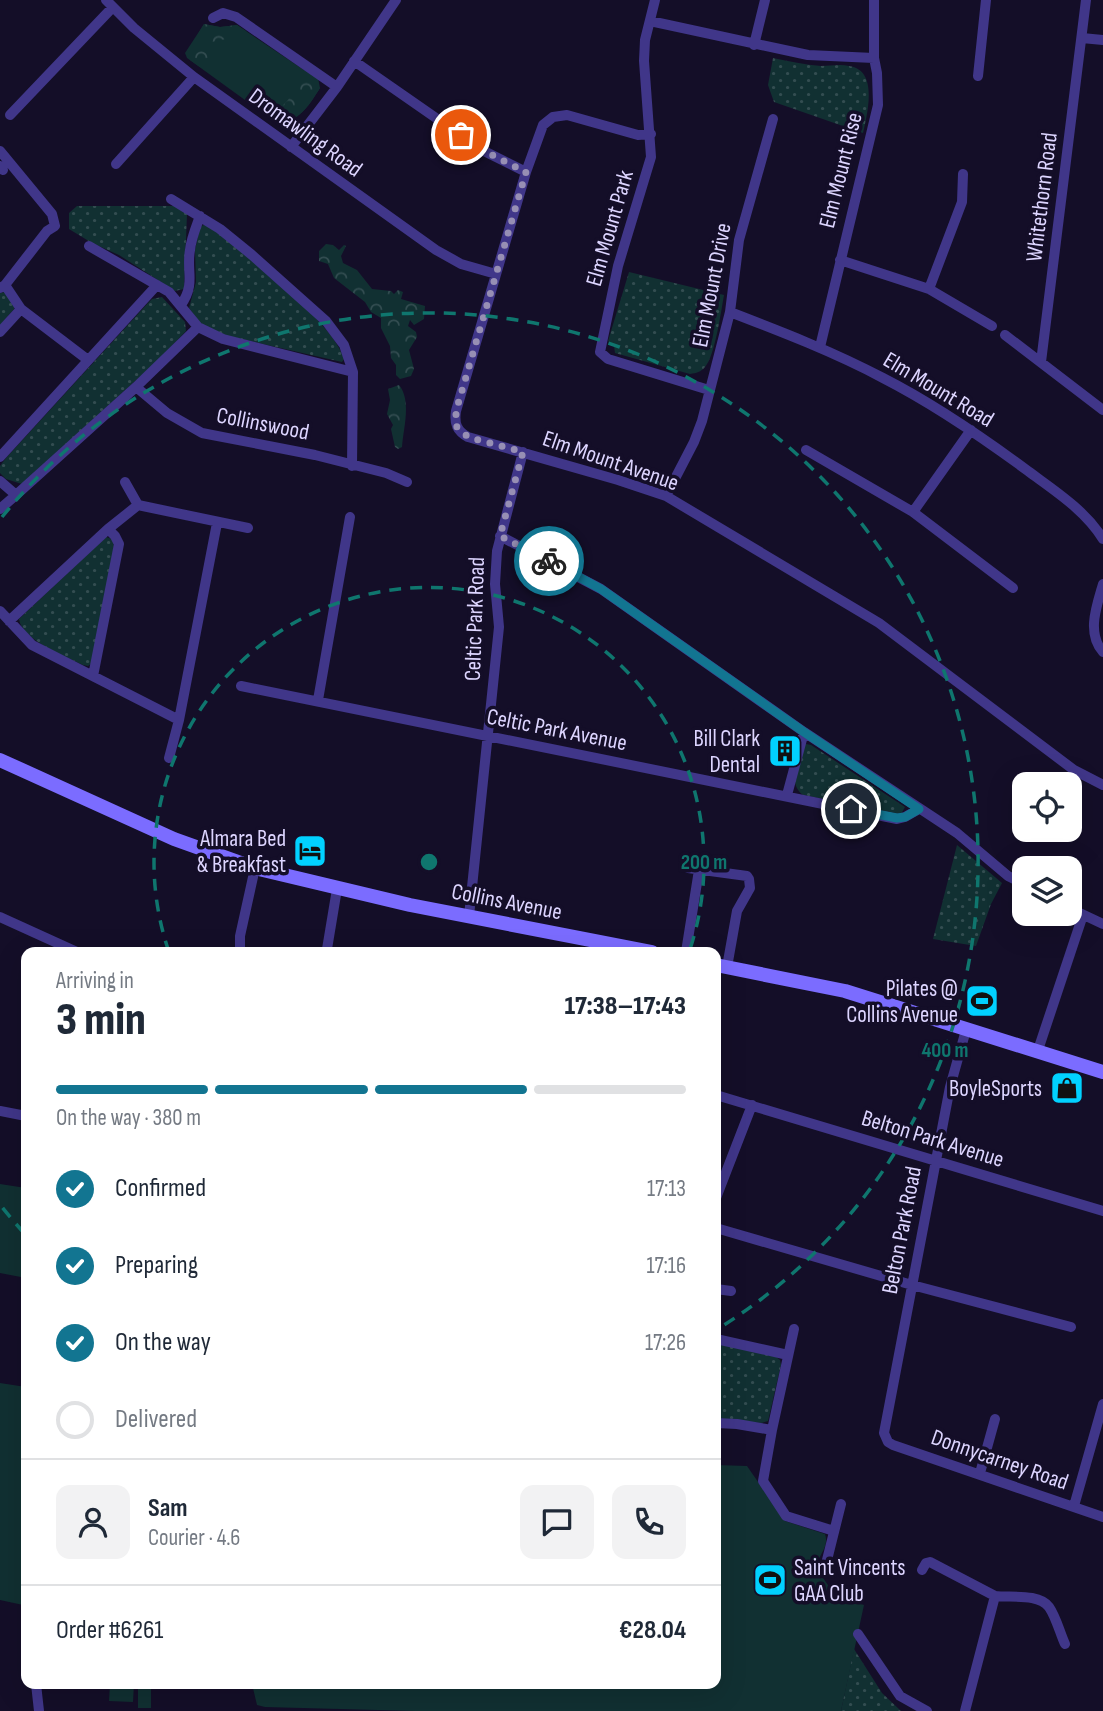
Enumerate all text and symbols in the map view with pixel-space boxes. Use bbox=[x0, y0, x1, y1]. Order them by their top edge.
street label: Dromawling Road bbox=[243, 82, 368, 183]
pin bbox=[431, 105, 491, 165]
street label: Elm Mount Rise bbox=[813, 110, 869, 231]
icon: bag bbox=[442, 116, 480, 154]
street label: Whitethorn Road bbox=[1020, 131, 1064, 263]
street label: Elm Mount Park bbox=[580, 167, 640, 289]
street label: Elm Mount Drive bbox=[686, 221, 738, 350]
street label: Elm Mount Road bbox=[878, 346, 999, 434]
street label: Collinswood bbox=[214, 401, 311, 447]
street label: Elm Mount Avenue bbox=[539, 425, 682, 497]
courier bbox=[514, 526, 584, 596]
icon: bike bbox=[530, 542, 568, 580]
street label: Celtic Park Road bbox=[459, 556, 491, 682]
street label: Celtic Park Avenue bbox=[484, 703, 629, 757]
place label: Bill Clark Dental bbox=[694, 725, 760, 779]
building icon: Bill Clark Dental bbox=[766, 732, 804, 770]
map controls bbox=[1012, 772, 1082, 926]
button: locate bbox=[1012, 772, 1082, 842]
pin bbox=[821, 779, 881, 839]
icon: home bbox=[832, 790, 870, 828]
place label: Almara Bed & Breakfast bbox=[197, 825, 286, 879]
hotel icon: Almara Bed & Breakfast bbox=[291, 832, 329, 870]
centre of rings bbox=[417, 850, 441, 874]
text: 200 m bbox=[681, 850, 727, 875]
button: layers bbox=[1012, 856, 1082, 926]
street label: Collins Avenue bbox=[449, 878, 564, 926]
text: Arriving in bbox=[56, 967, 134, 995]
place label: Pilates @ Collins Avenue bbox=[846, 975, 958, 1029]
sports icon: Pilates @ Collins Avenue bbox=[963, 982, 1001, 1020]
text: 17:38–17:43 bbox=[565, 991, 686, 1022]
text: 3 min bbox=[56, 993, 146, 1048]
text: 400 m bbox=[922, 1038, 968, 1063]
shop icon: BoyleSports bbox=[1048, 1069, 1086, 1107]
place label: BoyleSports bbox=[949, 1075, 1042, 1103]
text: On the way · 380 m bbox=[56, 1104, 201, 1132]
street label: Belton Park Avenue bbox=[858, 1104, 1007, 1174]
street label: Belton Park Road bbox=[876, 1164, 928, 1296]
icon: check bbox=[56, 1170, 94, 1208]
text: Confirmed bbox=[115, 1173, 206, 1204]
text: 17:13 bbox=[647, 1175, 686, 1203]
icon: check bbox=[56, 1247, 94, 1285]
text: Preparing bbox=[115, 1250, 198, 1281]
text: 17:16 bbox=[646, 1252, 686, 1280]
icon: check bbox=[56, 1324, 94, 1362]
text: On the way bbox=[115, 1327, 211, 1358]
text: 17:26 bbox=[645, 1329, 686, 1357]
text: Delivered bbox=[115, 1404, 197, 1435]
street label: Donnycarney Road bbox=[927, 1423, 1072, 1497]
button: person bbox=[56, 1485, 130, 1559]
button: chat bbox=[520, 1485, 594, 1559]
button: phone bbox=[612, 1485, 686, 1559]
text: Sam bbox=[148, 1493, 188, 1524]
text: Courier · 4.6 bbox=[148, 1524, 240, 1552]
place label: Saint Vincents GAA Club bbox=[794, 1554, 906, 1608]
sports icon: Saint Vincents GAA Club bbox=[751, 1561, 789, 1599]
text: Order #6261 bbox=[56, 1615, 163, 1646]
text: €28.04 bbox=[619, 1615, 686, 1646]

